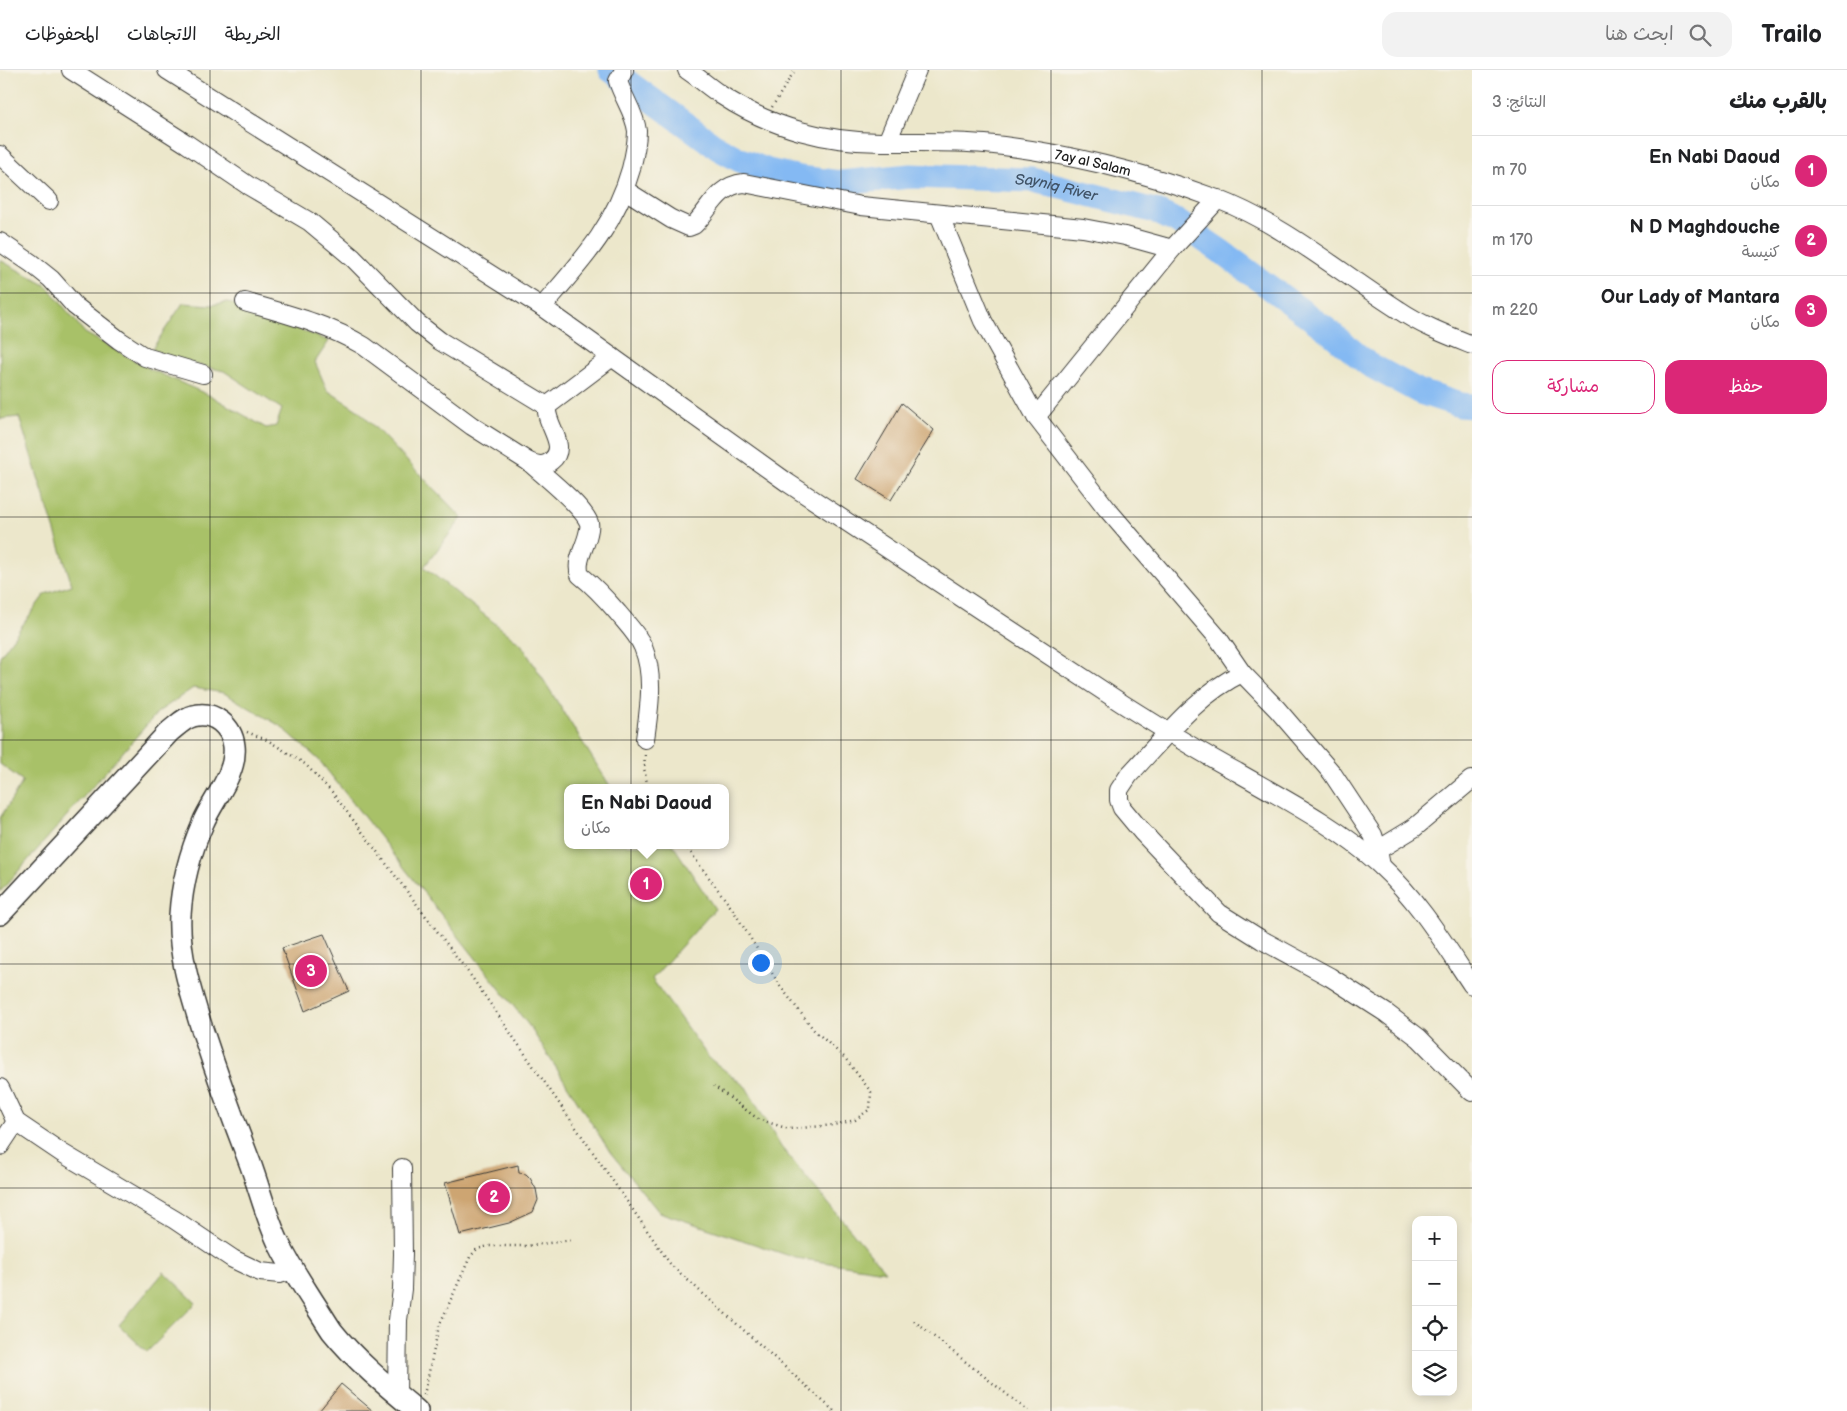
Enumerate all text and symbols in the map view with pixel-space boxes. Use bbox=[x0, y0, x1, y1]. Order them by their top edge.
search box bbox=[1382, 12, 1732, 57]
text: Trailo bbox=[1762, 20, 1822, 49]
icon: search bbox=[1686, 21, 1714, 49]
text: ابحث هنا bbox=[1605, 23, 1674, 46]
text: المحفوظات bbox=[25, 24, 99, 45]
text: الاتجاهات bbox=[127, 24, 197, 45]
text: الخريطة bbox=[225, 24, 281, 45]
text: بالقرب منك bbox=[1729, 89, 1827, 114]
text: النتائج: 3 bbox=[1492, 93, 1546, 112]
street label: 7ay al Salam bbox=[1053, 146, 1133, 180]
text: En Nabi Daoud bbox=[1649, 146, 1780, 169]
text: 70 m bbox=[1492, 161, 1527, 180]
text: 1 bbox=[1808, 161, 1814, 180]
water label: Sayniq River bbox=[1015, 170, 1101, 206]
text: مكان bbox=[1750, 173, 1780, 192]
text: N D Maghdouche bbox=[1630, 216, 1780, 239]
text: 170 m bbox=[1492, 231, 1533, 250]
text: 2 bbox=[1806, 231, 1816, 250]
text: كنيسة bbox=[1742, 243, 1780, 262]
text: Our Lady of Mantara bbox=[1601, 286, 1780, 309]
text: 220 m bbox=[1492, 301, 1538, 320]
text: 3 bbox=[1806, 301, 1816, 320]
text: مكان bbox=[1750, 313, 1780, 332]
button: مشاركة bbox=[1492, 360, 1655, 414]
button: حفظ bbox=[1665, 360, 1827, 414]
popup bbox=[564, 784, 729, 849]
text: En Nabi Daoud bbox=[581, 792, 712, 815]
text: مكان bbox=[581, 819, 611, 838]
pin: 1 bbox=[630, 865, 662, 903]
your location bbox=[748, 950, 774, 976]
pin: 3 bbox=[295, 952, 327, 990]
pin: 2 bbox=[478, 1178, 510, 1216]
map controls bbox=[1412, 1216, 1457, 1396]
button: + bbox=[1412, 1216, 1457, 1261]
button: − bbox=[1412, 1261, 1457, 1306]
button: locate bbox=[1412, 1306, 1457, 1351]
button: layers bbox=[1412, 1351, 1457, 1396]

